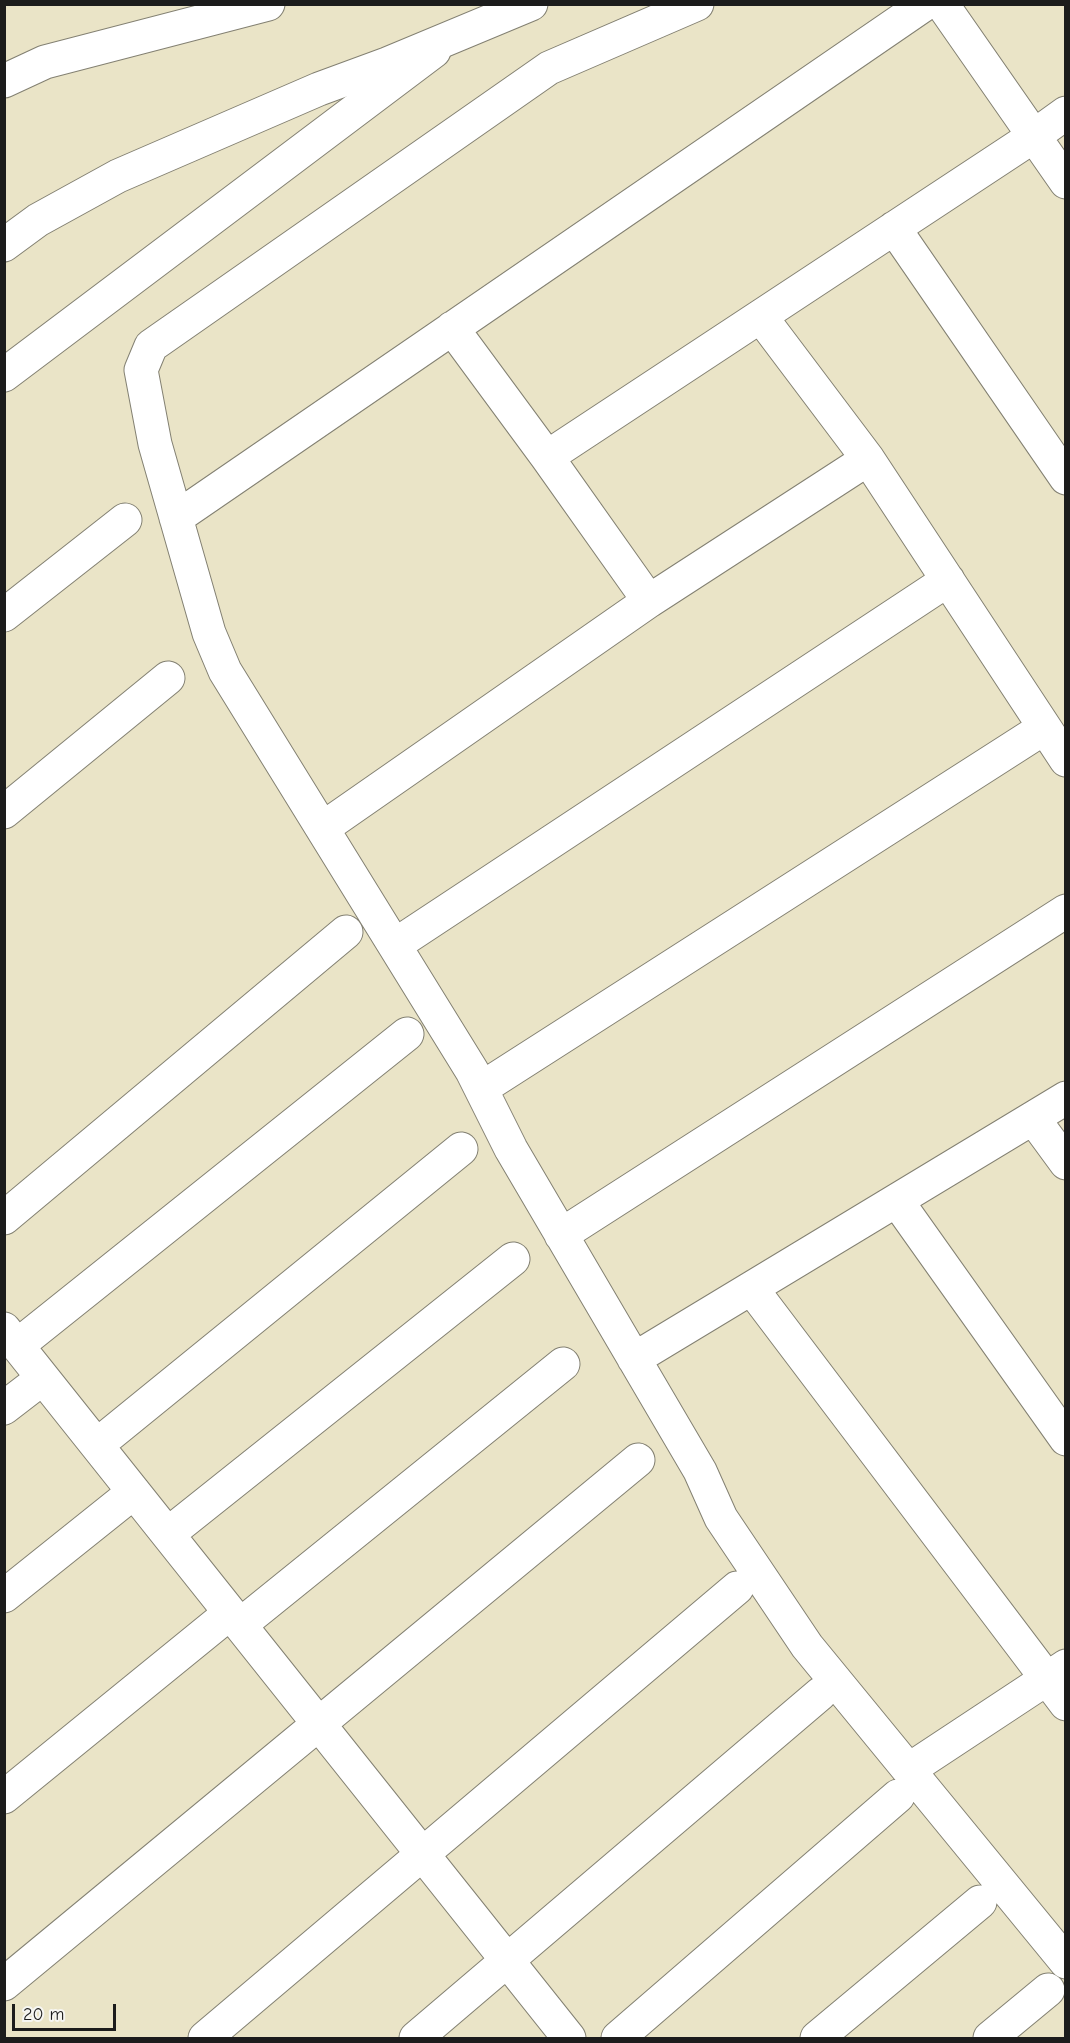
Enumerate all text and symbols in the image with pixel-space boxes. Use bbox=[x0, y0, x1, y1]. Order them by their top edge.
scale bar bbox=[15, 1992, 118, 2030]
text: 20 m bbox=[23, 2004, 64, 2025]

